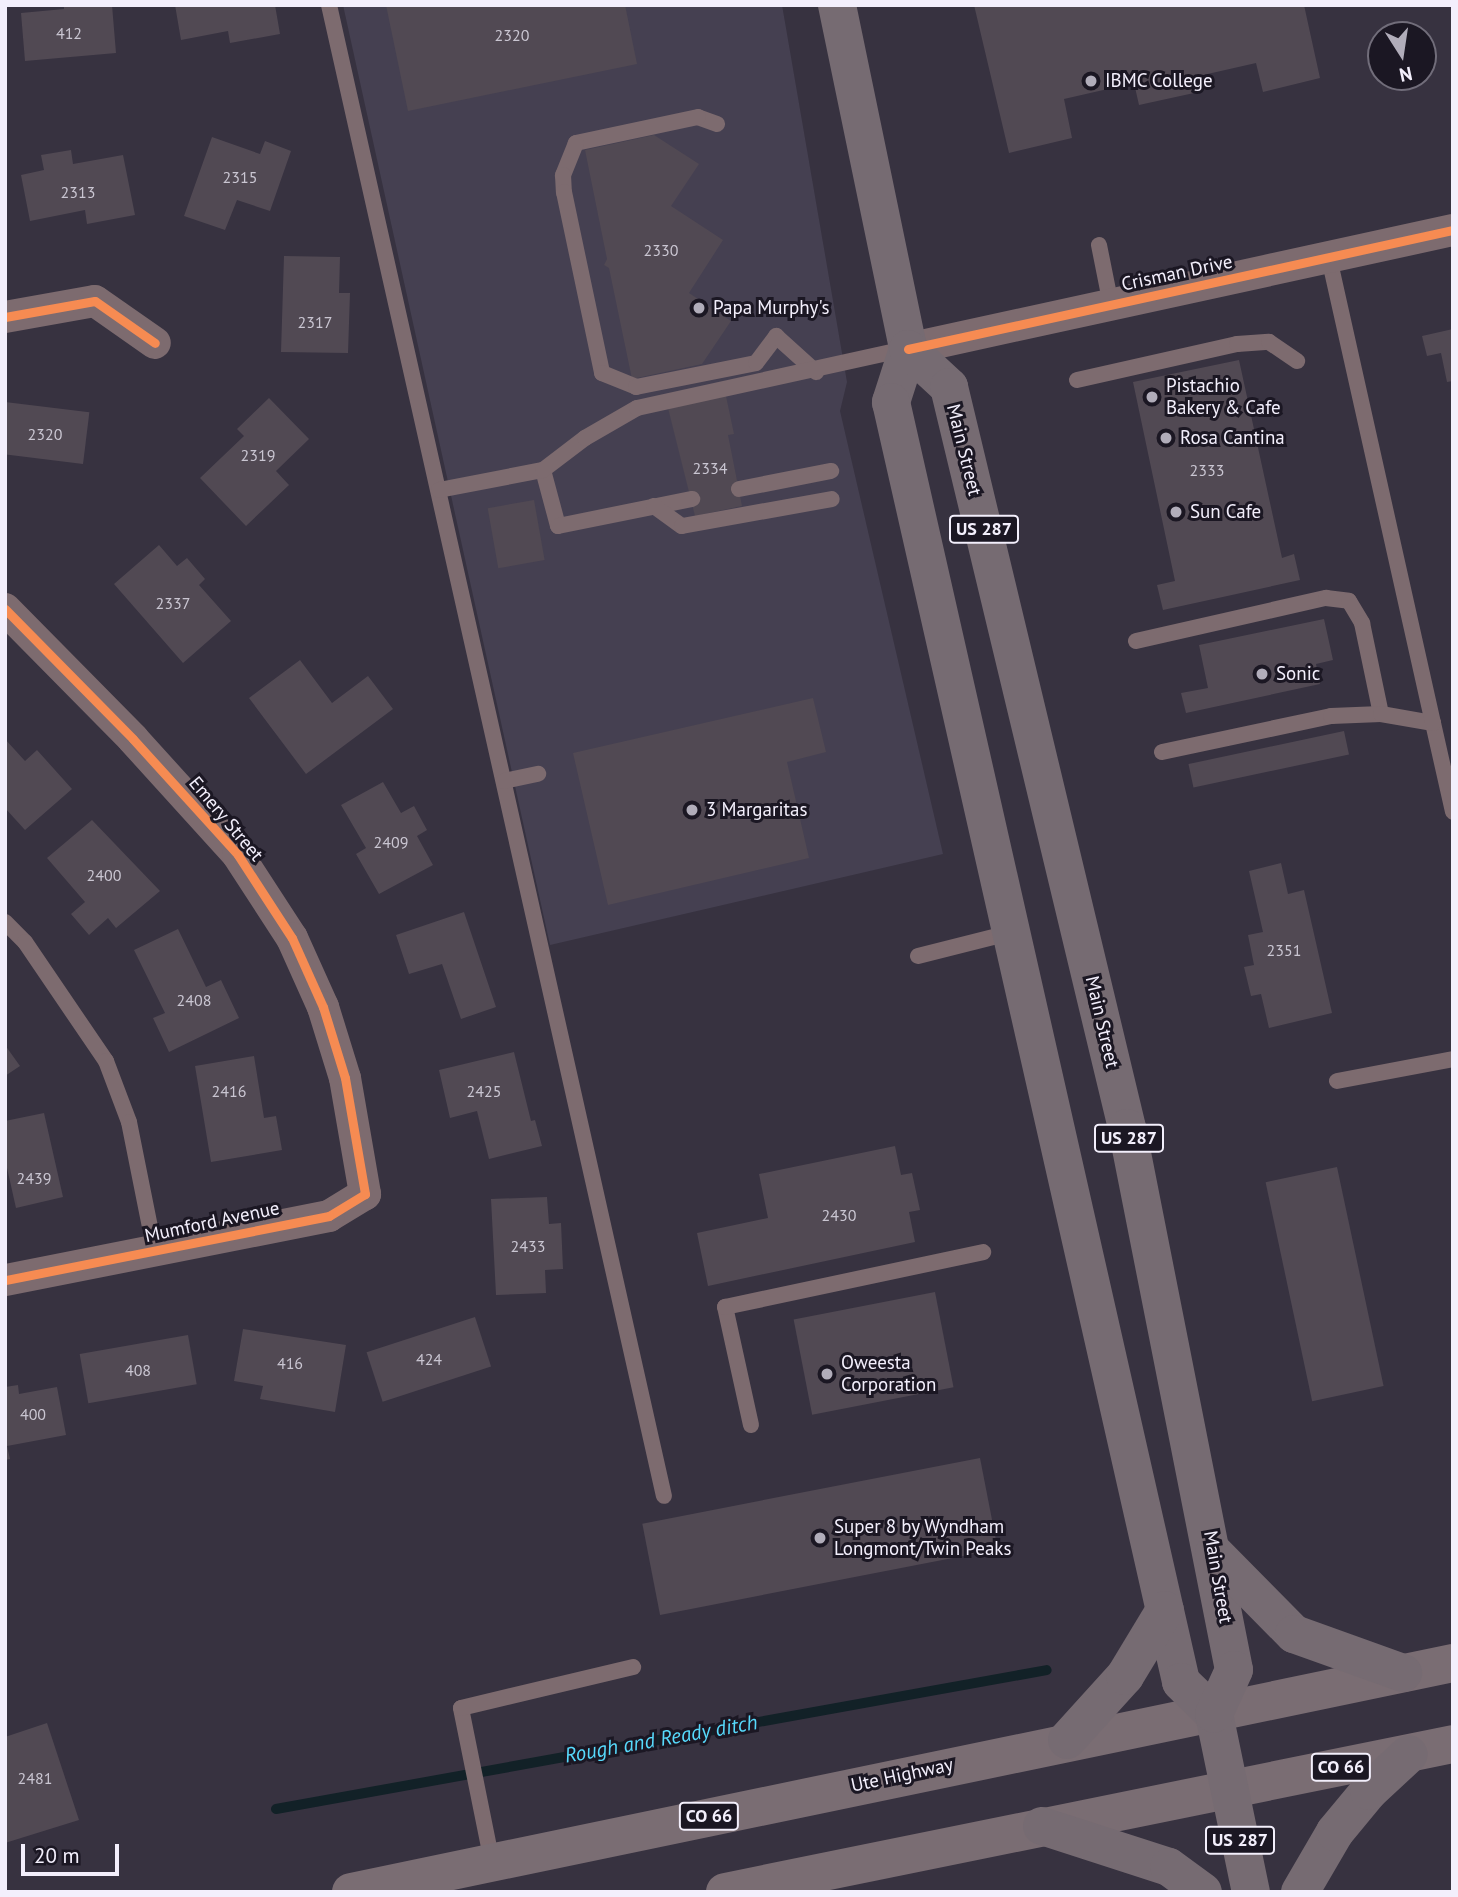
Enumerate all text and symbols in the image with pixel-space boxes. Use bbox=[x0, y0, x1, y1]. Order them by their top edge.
north arrow bbox=[1367, 21, 1437, 91]
house number: 412 bbox=[56, 23, 82, 43]
house number: 2320 bbox=[495, 25, 529, 45]
text: N bbox=[1397, 62, 1415, 88]
place label: IBMC College bbox=[1105, 70, 1213, 92]
marker: IBMC College bbox=[1083, 73, 1099, 89]
house number: 2315 bbox=[223, 167, 257, 187]
house number: 2313 bbox=[61, 182, 95, 202]
house number: 2330 bbox=[644, 240, 678, 260]
street label: Crisman Drive bbox=[1119, 250, 1235, 296]
place label: Papa Murphy's bbox=[713, 297, 829, 319]
marker: Papa Murphy's bbox=[691, 300, 707, 316]
house number: 2317 bbox=[298, 312, 332, 332]
place label: Pistachio Bakery & Cafe bbox=[1166, 375, 1281, 419]
marker: Pistachio Bakery & Cafe bbox=[1144, 389, 1160, 405]
street label: Main Street bbox=[942, 402, 986, 498]
house number: 2320 bbox=[28, 424, 62, 444]
place label: Rosa Cantina bbox=[1180, 427, 1285, 449]
marker: Rosa Cantina bbox=[1158, 430, 1174, 446]
house number: 2319 bbox=[241, 445, 275, 465]
house number: 2334 bbox=[693, 458, 727, 478]
house number: 2333 bbox=[1190, 460, 1224, 480]
place label: Sun Cafe bbox=[1190, 501, 1261, 523]
marker: Sun Cafe bbox=[1168, 504, 1184, 520]
road number: US 287 bbox=[949, 514, 1019, 544]
house number: 2337 bbox=[156, 593, 190, 613]
place label: Sonic bbox=[1276, 663, 1320, 685]
marker: Sonic bbox=[1254, 666, 1270, 682]
street label: Emery Street bbox=[184, 772, 268, 866]
place label: 3 Margaritas bbox=[706, 799, 807, 821]
marker: 3 Margaritas bbox=[684, 802, 700, 818]
house number: 2409 bbox=[374, 832, 408, 852]
house number: 2400 bbox=[87, 865, 121, 885]
house number: 2351 bbox=[1267, 940, 1301, 960]
street label: Main Street bbox=[1080, 974, 1124, 1070]
house number: 2408 bbox=[177, 990, 211, 1010]
house number: 2416 bbox=[212, 1081, 246, 1101]
house number: 2425 bbox=[467, 1081, 501, 1101]
road number: US 287 bbox=[1094, 1124, 1164, 1153]
house number: 2439 bbox=[17, 1168, 51, 1188]
street label: Mumford Avenue bbox=[142, 1197, 282, 1247]
house number: 2430 bbox=[822, 1205, 856, 1225]
house number: 2433 bbox=[511, 1236, 545, 1256]
house number: 424 bbox=[416, 1349, 442, 1369]
place label: Oweesta Corporation bbox=[841, 1352, 936, 1396]
house number: 416 bbox=[277, 1353, 303, 1373]
house number: 408 bbox=[125, 1360, 151, 1380]
marker: Oweesta Corporation bbox=[819, 1366, 835, 1382]
house number: 400 bbox=[20, 1404, 46, 1424]
place label: Super 8 by Wyndham Longmont/Twin Peaks bbox=[834, 1516, 1011, 1560]
street label: Main Street bbox=[1199, 1529, 1237, 1625]
marker: Super 8 by Wyndham Longmont/Twin Peaks bbox=[812, 1530, 828, 1546]
water label: Rough and Ready ditch bbox=[562, 1710, 760, 1768]
road number: CO 66 bbox=[1310, 1752, 1372, 1782]
street label: Ute Highway bbox=[849, 1753, 955, 1797]
house number: 2481 bbox=[18, 1768, 52, 1788]
road number: CO 66 bbox=[678, 1802, 740, 1830]
road number: US 287 bbox=[1205, 1826, 1275, 1854]
scale bar bbox=[24, 1830, 122, 1874]
text: 20 m bbox=[34, 1842, 80, 1869]

